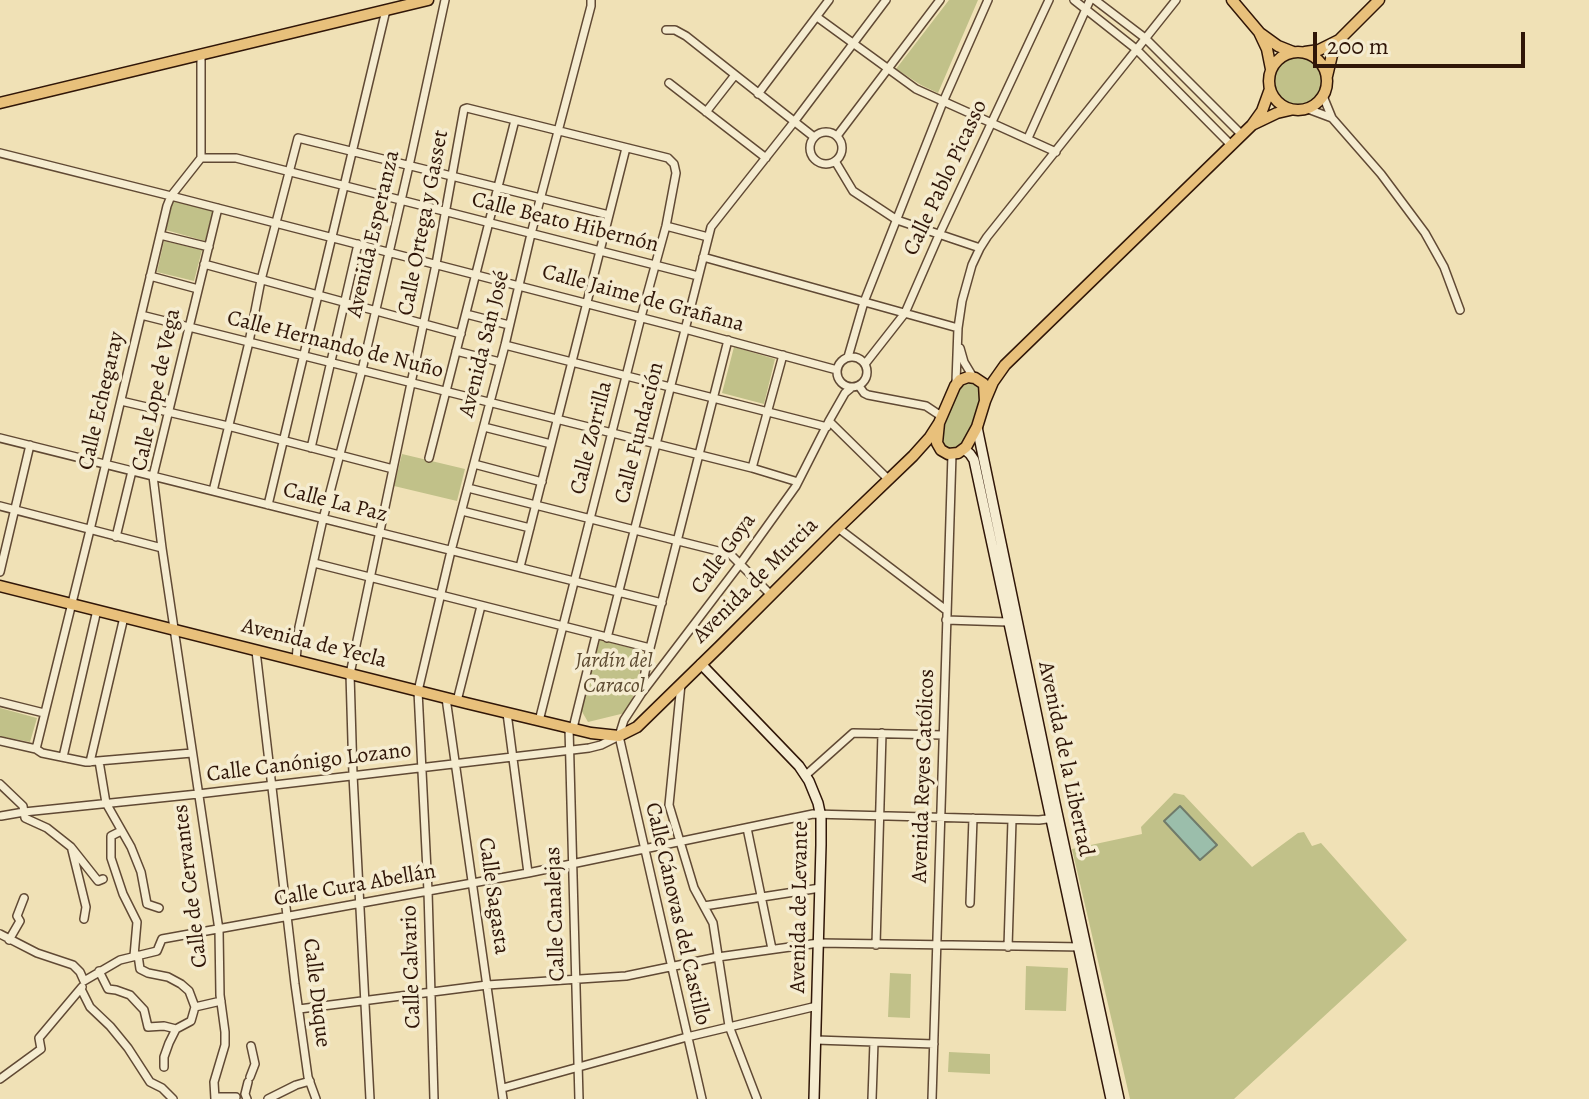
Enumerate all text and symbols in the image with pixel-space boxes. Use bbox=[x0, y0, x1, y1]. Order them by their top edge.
scale bar bbox=[1317, 16, 1529, 66]
text: 200 m bbox=[1327, 30, 1389, 62]
street label: Calle Pablo Picasso bbox=[898, 96, 994, 260]
street label: Calle Ortega y Gasset bbox=[393, 128, 455, 318]
street label: Avenida Esperanza bbox=[342, 148, 406, 320]
street label: Calle Beato Hibernón bbox=[469, 187, 661, 259]
street label: Calle Jaime de Grañana bbox=[539, 259, 747, 339]
street label: Avenida San José bbox=[454, 268, 516, 420]
street label: Calle Hernando de Nuño bbox=[224, 305, 446, 385]
street label: Calle Lope de Vega bbox=[127, 306, 187, 474]
street label: Calle Echegaray bbox=[73, 329, 131, 473]
street label: Calle Fundación bbox=[610, 360, 670, 506]
street label: Calle Zorrilla bbox=[565, 379, 619, 497]
street label: Calle La Paz bbox=[280, 477, 390, 529]
street label: Calle Goya bbox=[686, 508, 762, 600]
street label: Avenida de Murcia bbox=[688, 513, 824, 649]
street label: Avenida de Yecla bbox=[239, 613, 389, 675]
park label: Jardín del Caracol bbox=[575, 649, 653, 700]
street label: Avenida de la Libertad bbox=[1031, 659, 1099, 859]
street label: Avenida Reyes Católicos bbox=[907, 669, 941, 883]
street label: Calle Canónigo Lozano bbox=[205, 737, 413, 789]
street label: Calle Cánovas del Castillo bbox=[638, 800, 716, 1028]
street label: Calle de Cervantes bbox=[168, 803, 214, 969]
street label: Avenida de Levante bbox=[785, 821, 815, 993]
street label: Calle Sagasta bbox=[472, 836, 514, 956]
street label: Calle Canalejas bbox=[540, 846, 572, 982]
street label: Calle Cura Abellán bbox=[272, 859, 438, 913]
street label: Calle Calvario bbox=[397, 905, 427, 1029]
street label: Calle Duque bbox=[296, 937, 336, 1049]

